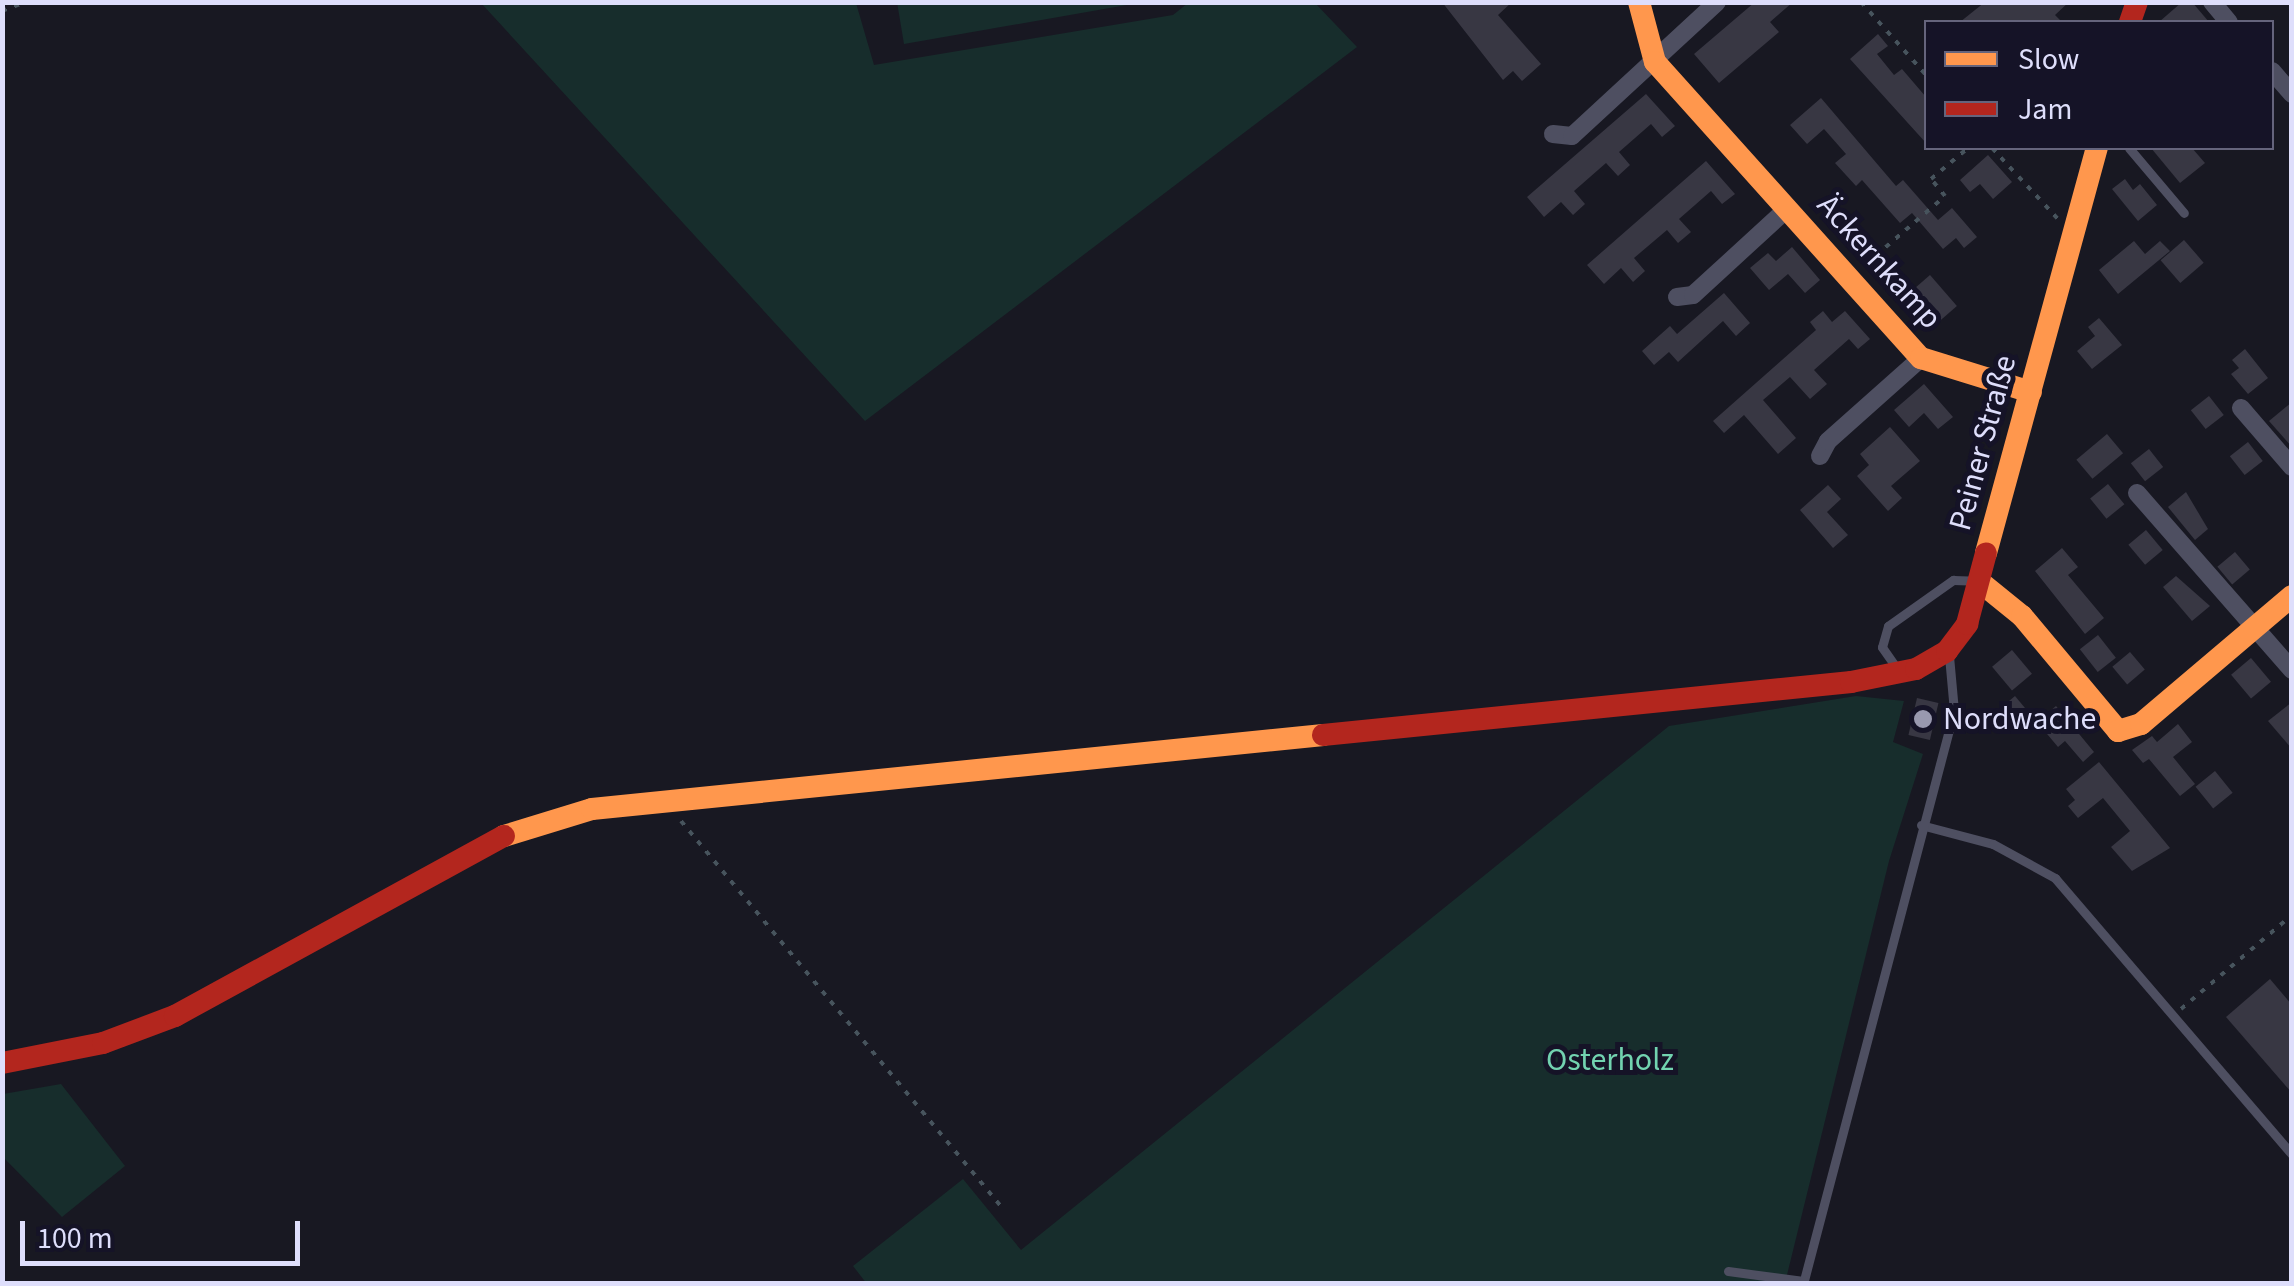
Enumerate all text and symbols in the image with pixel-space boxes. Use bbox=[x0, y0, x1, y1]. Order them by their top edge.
legend bbox=[1924, 20, 2274, 150]
text: Slow bbox=[2018, 38, 2079, 81]
text: Jam bbox=[2018, 88, 2072, 131]
street label: Äckernkamp bbox=[1809, 187, 1949, 337]
street label: Peiner Straße bbox=[1941, 351, 2025, 535]
place label: Nordwache bbox=[1943, 700, 2096, 738]
marker: Nordwache bbox=[1912, 708, 1934, 730]
park label: Osterholz bbox=[1546, 1041, 1674, 1079]
scale bar bbox=[25, 1201, 305, 1263]
text: 100 m bbox=[37, 1217, 113, 1260]

